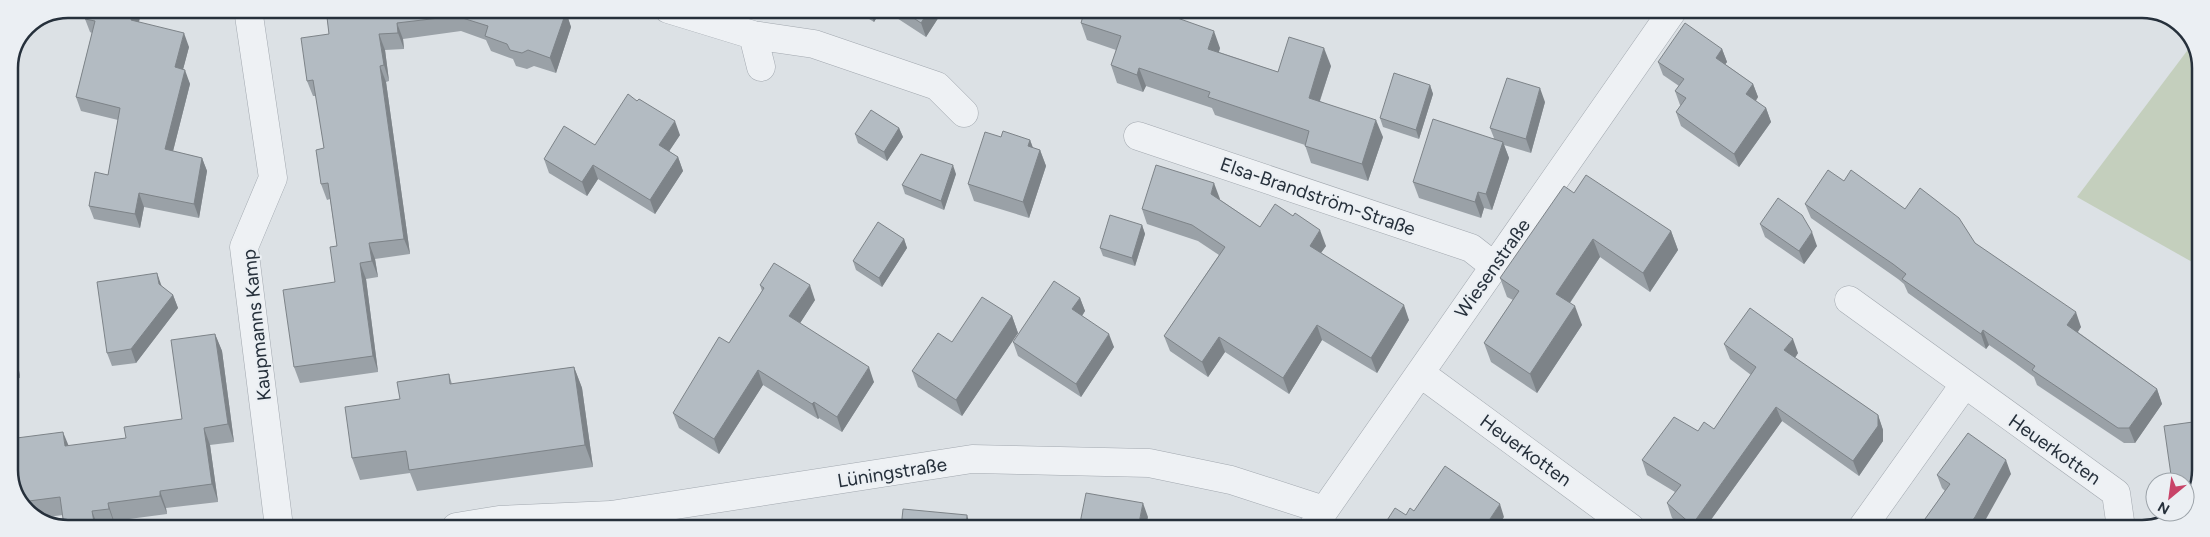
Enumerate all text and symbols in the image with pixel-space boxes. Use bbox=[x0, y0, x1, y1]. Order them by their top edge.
street label: Elsa-Brandström-Straße bbox=[1217, 152, 1418, 241]
street label: Wiesenstraße bbox=[1450, 214, 1535, 322]
street label: Kaupmanns Kamp bbox=[237, 248, 276, 402]
street label: Heuerkotten bbox=[2004, 409, 2105, 490]
street label: Heuerkotten bbox=[1476, 410, 1576, 491]
street label: Lüningstraße bbox=[836, 452, 948, 492]
north arrow bbox=[2145, 472, 2195, 522]
text: N bbox=[2155, 498, 2173, 518]

